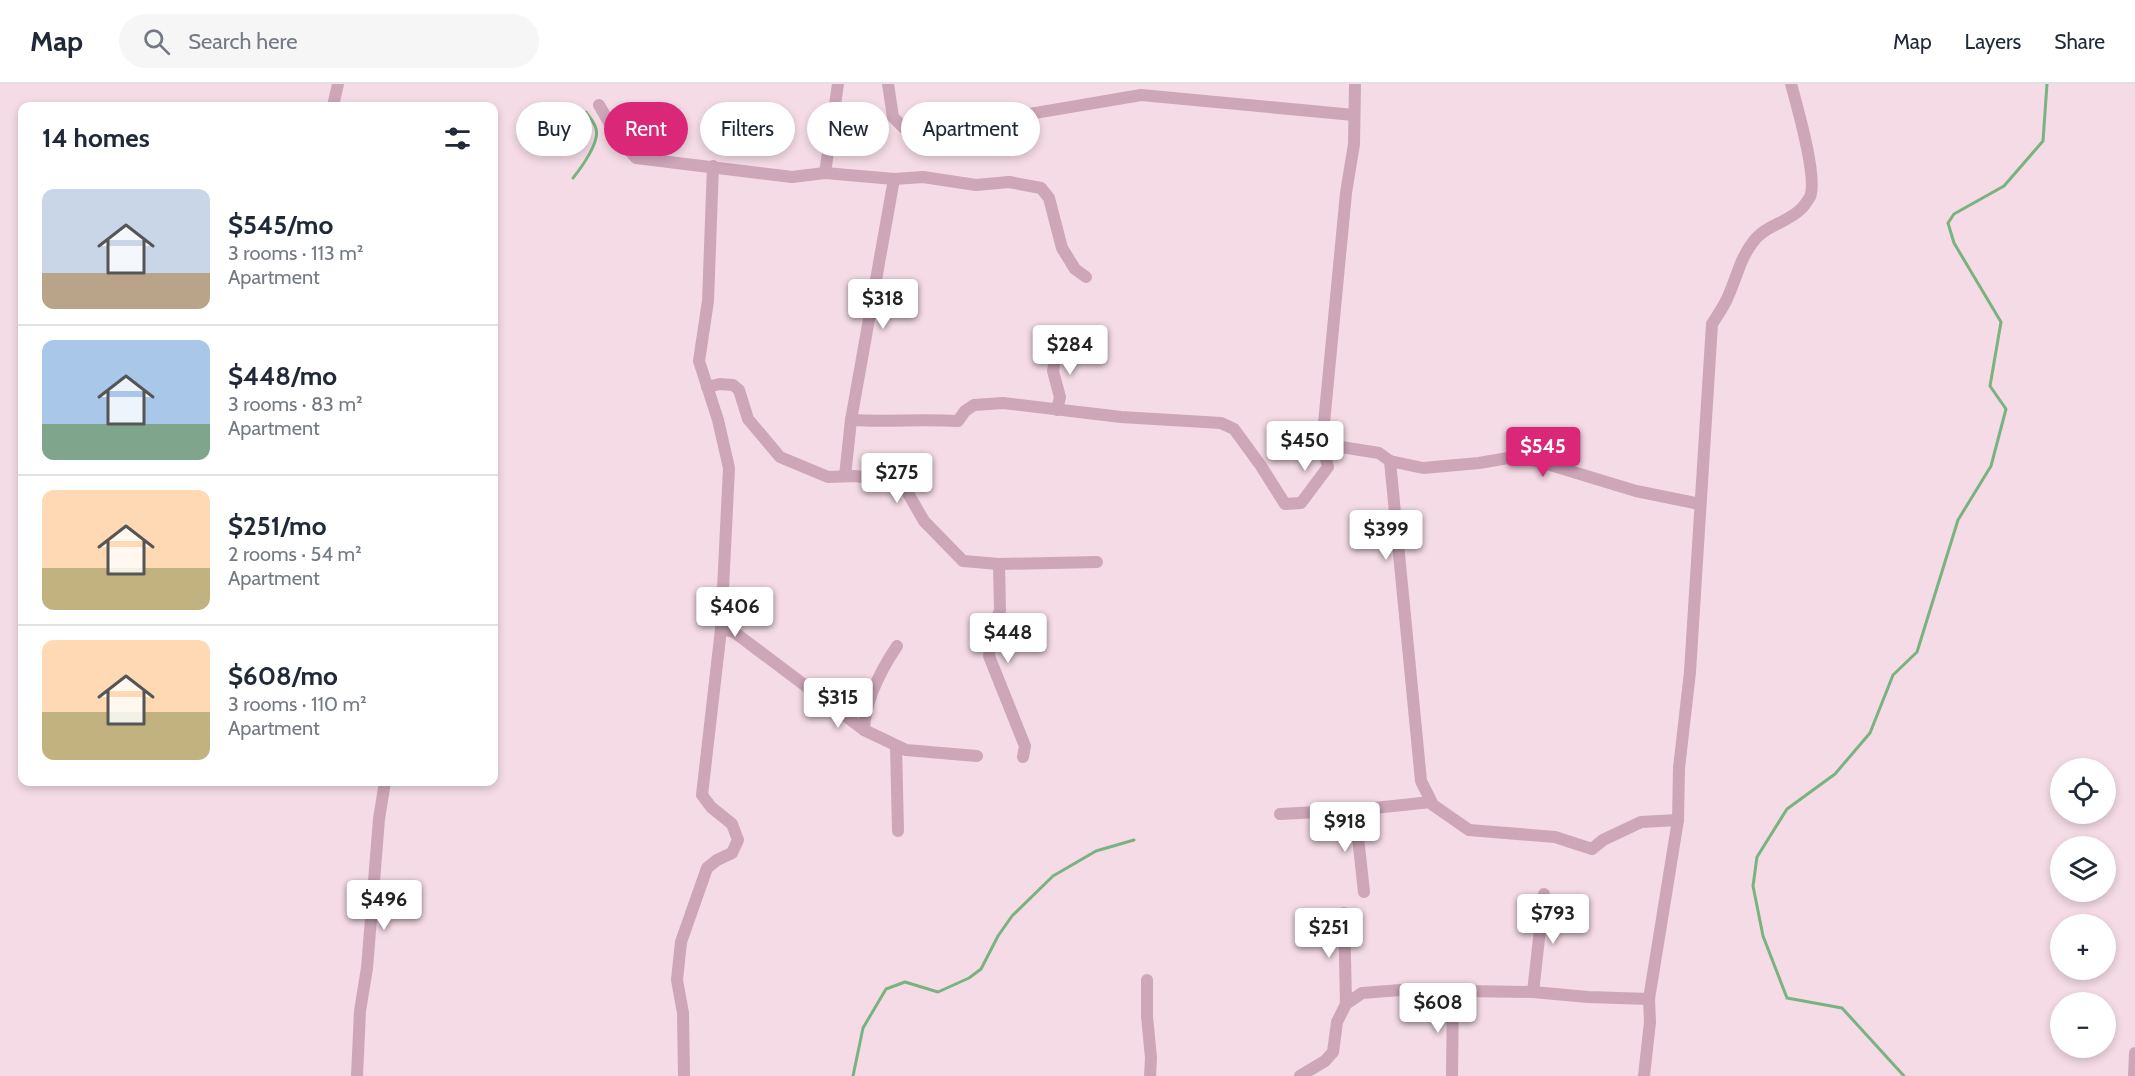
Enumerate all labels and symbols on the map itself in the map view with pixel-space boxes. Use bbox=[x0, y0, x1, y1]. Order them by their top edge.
pin: $318 bbox=[847, 279, 919, 330]
pin: $284 bbox=[1034, 325, 1106, 376]
pin: $450 bbox=[1269, 421, 1341, 472]
pin: $545 bbox=[1507, 427, 1579, 478]
pin: $275 bbox=[861, 453, 933, 504]
pin: $399 bbox=[1350, 510, 1422, 561]
pin: $406 bbox=[699, 587, 771, 638]
pin: $448 bbox=[972, 613, 1044, 664]
pin: $315 bbox=[802, 678, 874, 729]
pin: $918 bbox=[1309, 802, 1381, 853]
pin: $496 bbox=[348, 880, 420, 931]
pin: $793 bbox=[1517, 894, 1589, 945]
pin: $251 bbox=[1293, 908, 1365, 959]
pin: $608 bbox=[1402, 983, 1474, 1034]

